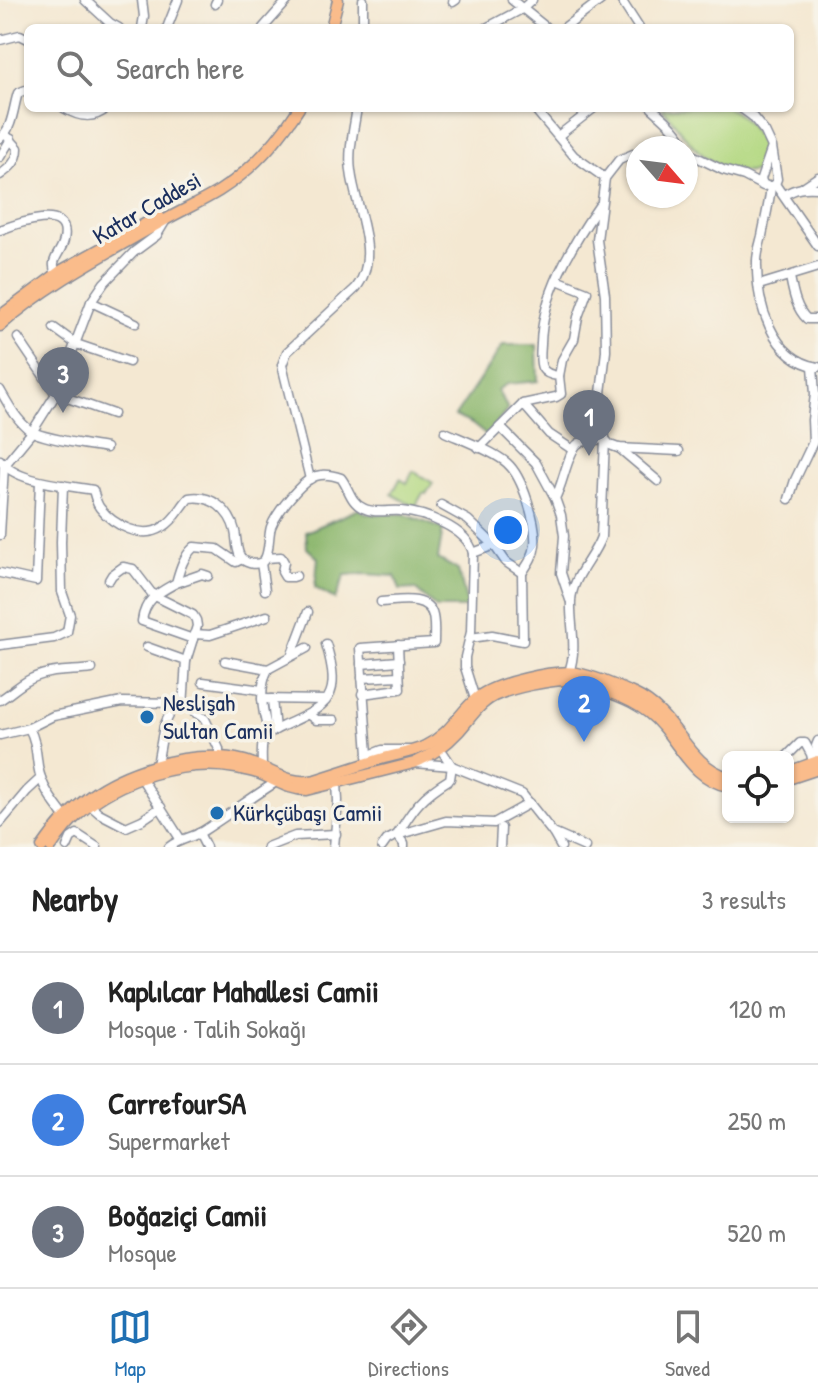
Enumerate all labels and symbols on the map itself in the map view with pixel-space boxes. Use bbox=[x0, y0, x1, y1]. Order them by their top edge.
north arrow bbox=[626, 136, 698, 208]
street label: Katar Caddesi bbox=[87, 163, 206, 251]
pin: 3 bbox=[37, 347, 89, 413]
pin: 1 bbox=[563, 390, 615, 456]
your location bbox=[488, 510, 528, 550]
pin: 2 bbox=[558, 676, 610, 742]
place label: Neslişah Sultan Camii bbox=[163, 686, 274, 746]
marker: Neslişah Sultan Camii bbox=[138, 708, 156, 726]
place label: Kürkçübaşı Camii bbox=[233, 796, 382, 828]
marker: Kürkçübaşı Camii bbox=[208, 804, 226, 822]

